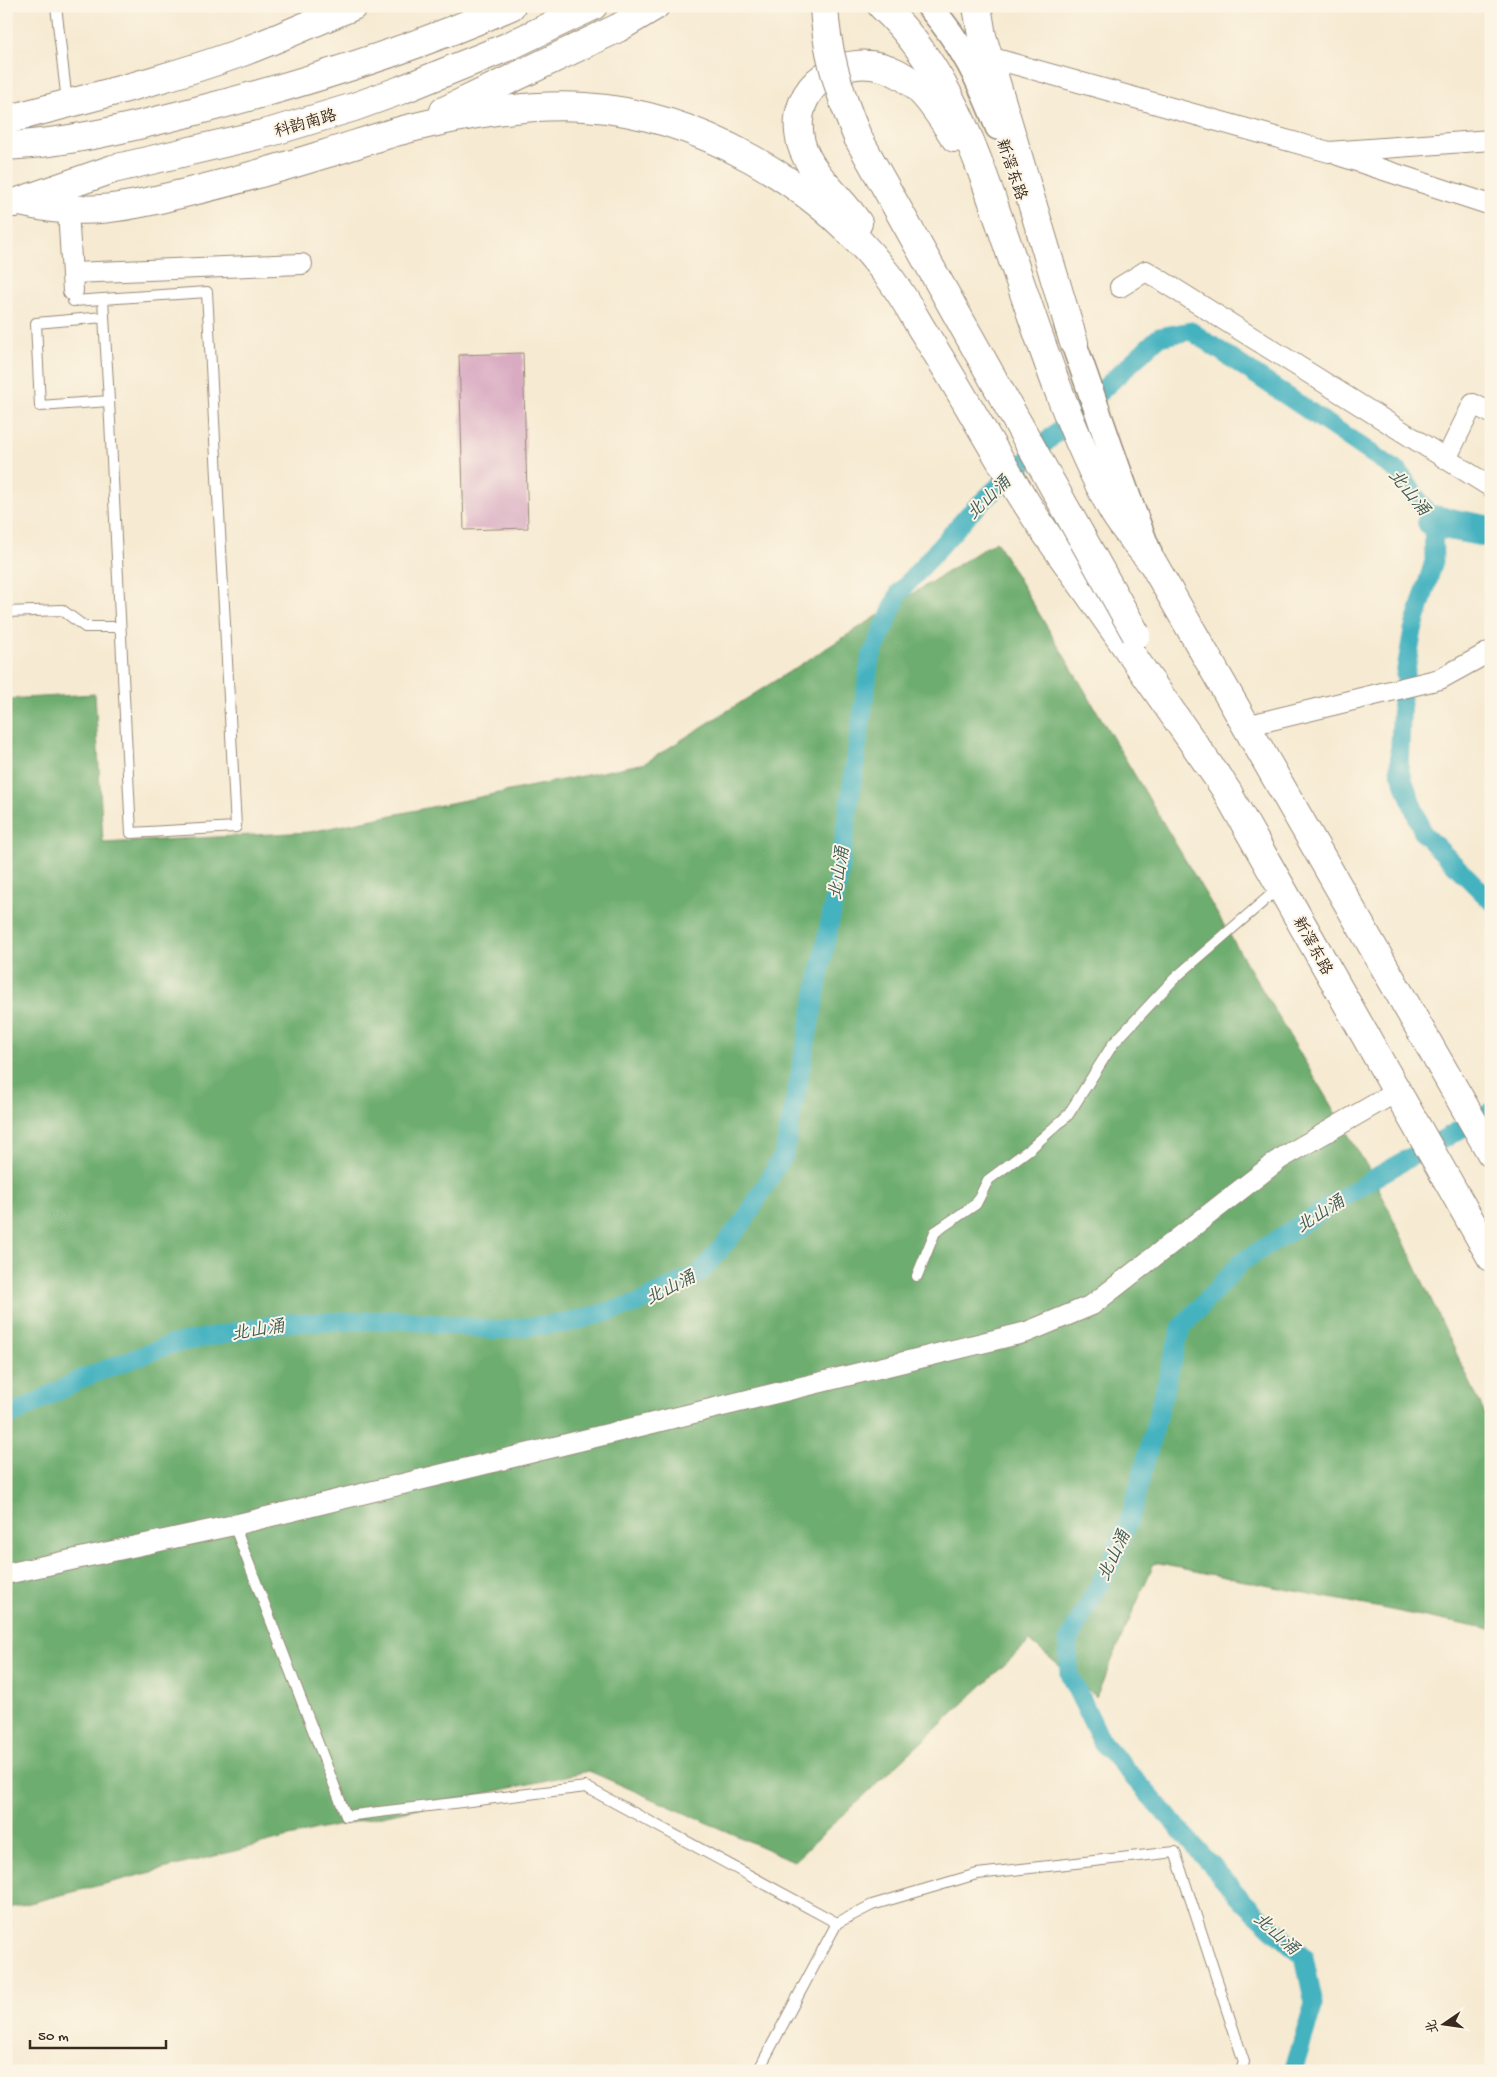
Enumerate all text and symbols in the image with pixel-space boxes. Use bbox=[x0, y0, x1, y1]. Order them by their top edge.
street label: 科韵南路 bbox=[272, 105, 339, 143]
street label: 新滘东路 bbox=[990, 136, 1031, 203]
water label: 北山涌 bbox=[1383, 466, 1434, 522]
water label: 北山涌 bbox=[963, 472, 1017, 525]
water label: 北山涌 bbox=[826, 844, 855, 902]
street label: 新滘东路 bbox=[1287, 913, 1337, 979]
water label: 北山涌 bbox=[1293, 1191, 1351, 1238]
water label: 北山涌 bbox=[642, 1267, 701, 1311]
water label: 北山涌 bbox=[230, 1317, 288, 1346]
water label: 北山涌 bbox=[1094, 1526, 1137, 1585]
water label: 北山涌 bbox=[1248, 1909, 1303, 1961]
north arrow bbox=[1420, 2000, 1470, 2050]
scale bar bbox=[30, 2017, 166, 2049]
text: 北 bbox=[1424, 2018, 1444, 2035]
text: 50 m bbox=[38, 2028, 69, 2046]

